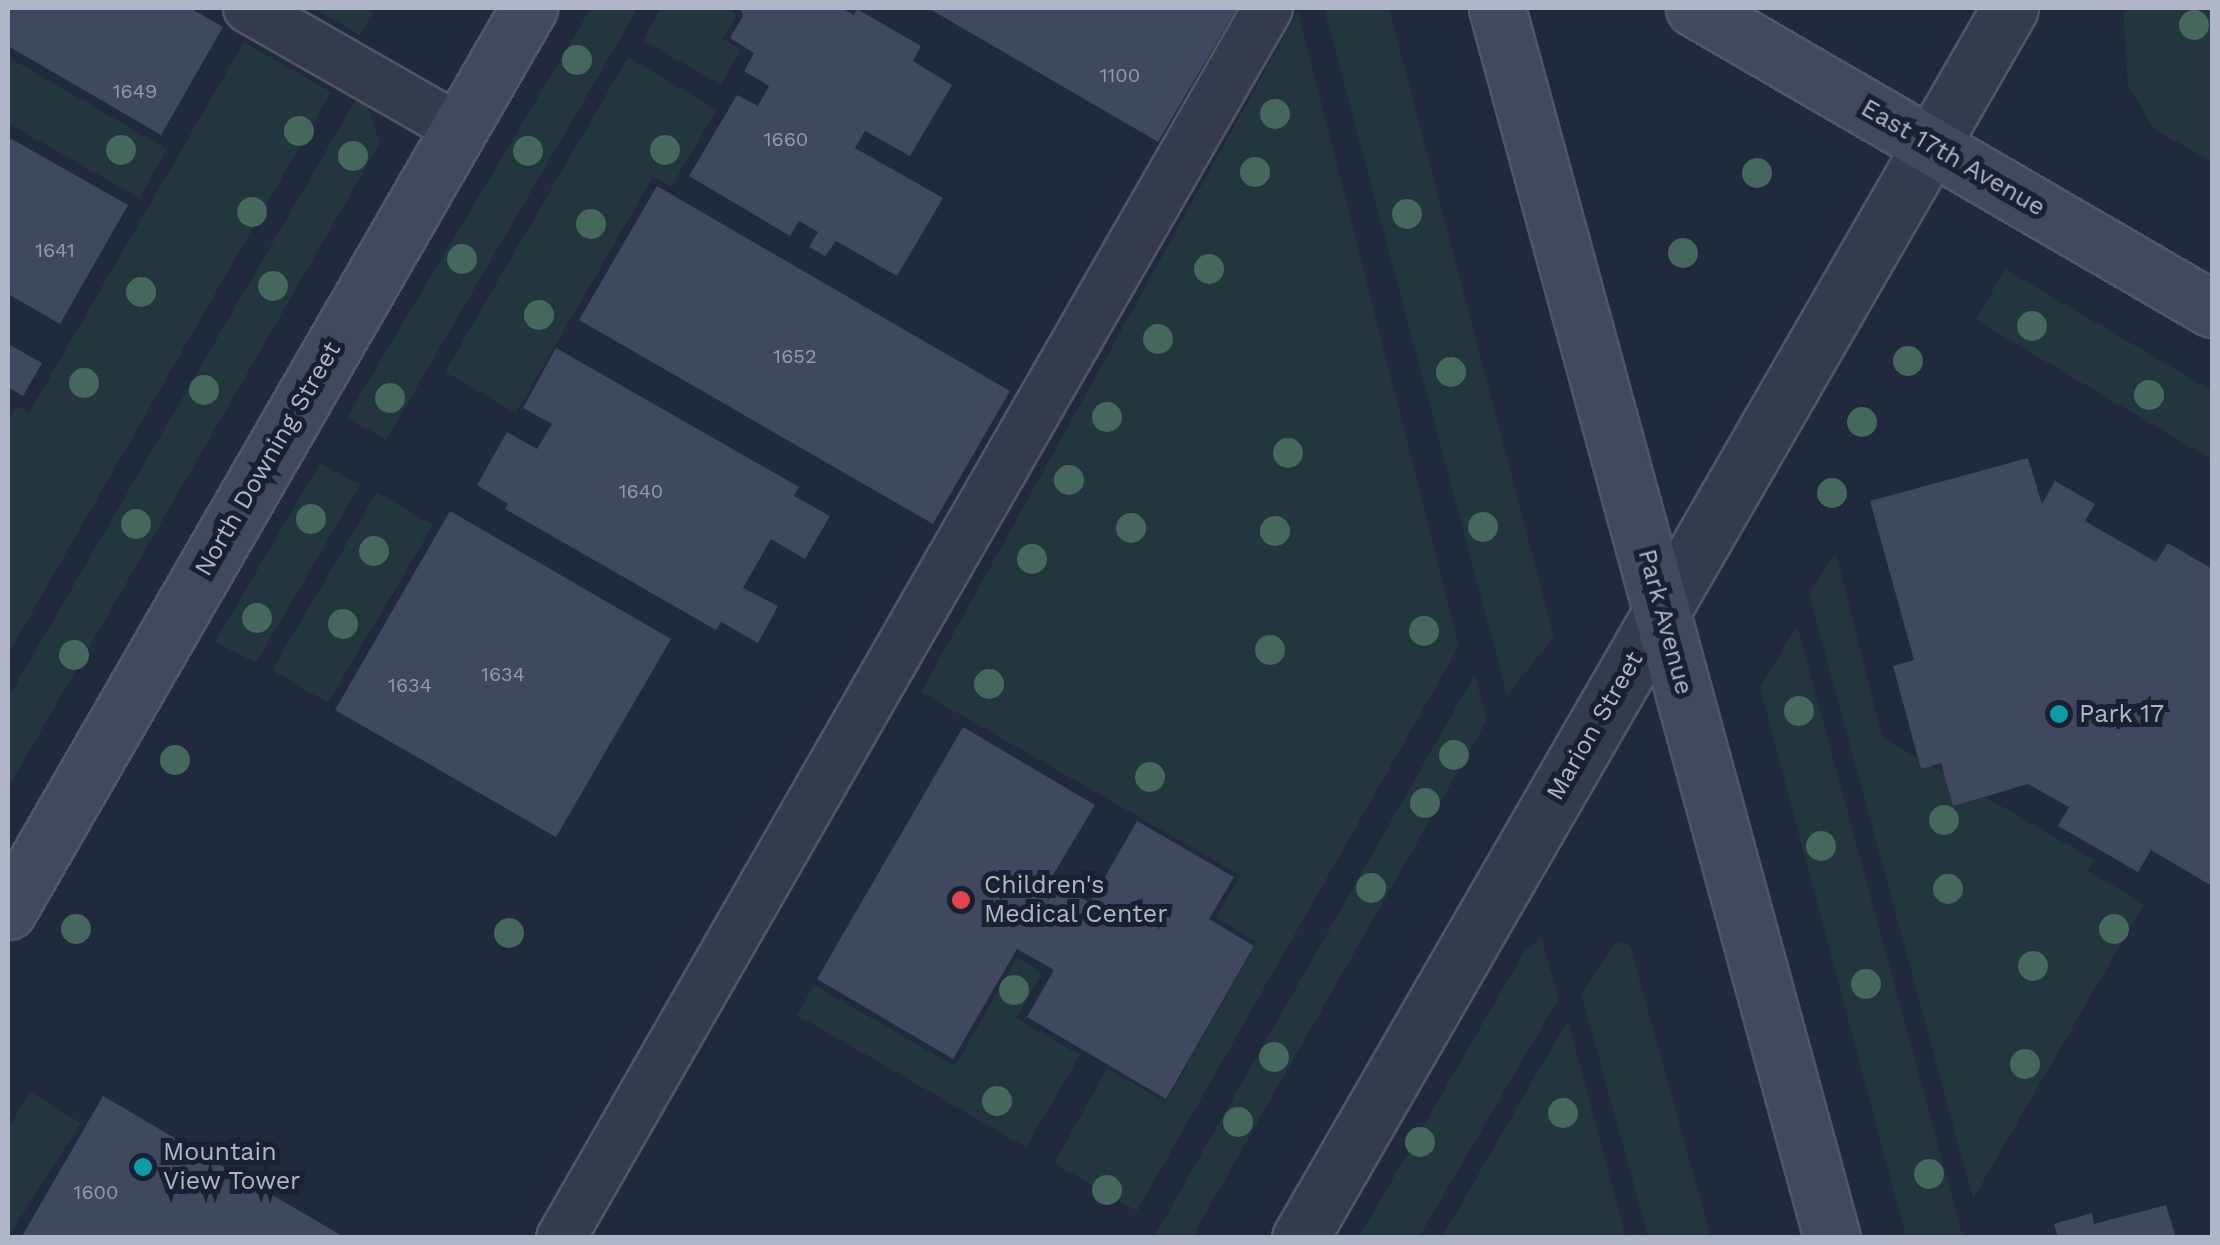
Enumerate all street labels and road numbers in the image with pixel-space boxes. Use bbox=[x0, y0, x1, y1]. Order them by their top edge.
street label: East 17th Avenue bbox=[1855, 93, 2051, 223]
street label: North Downing Street bbox=[189, 337, 347, 581]
street label: Park Avenue bbox=[1631, 545, 1699, 699]
street label: Marion Street bbox=[1540, 646, 1650, 806]

